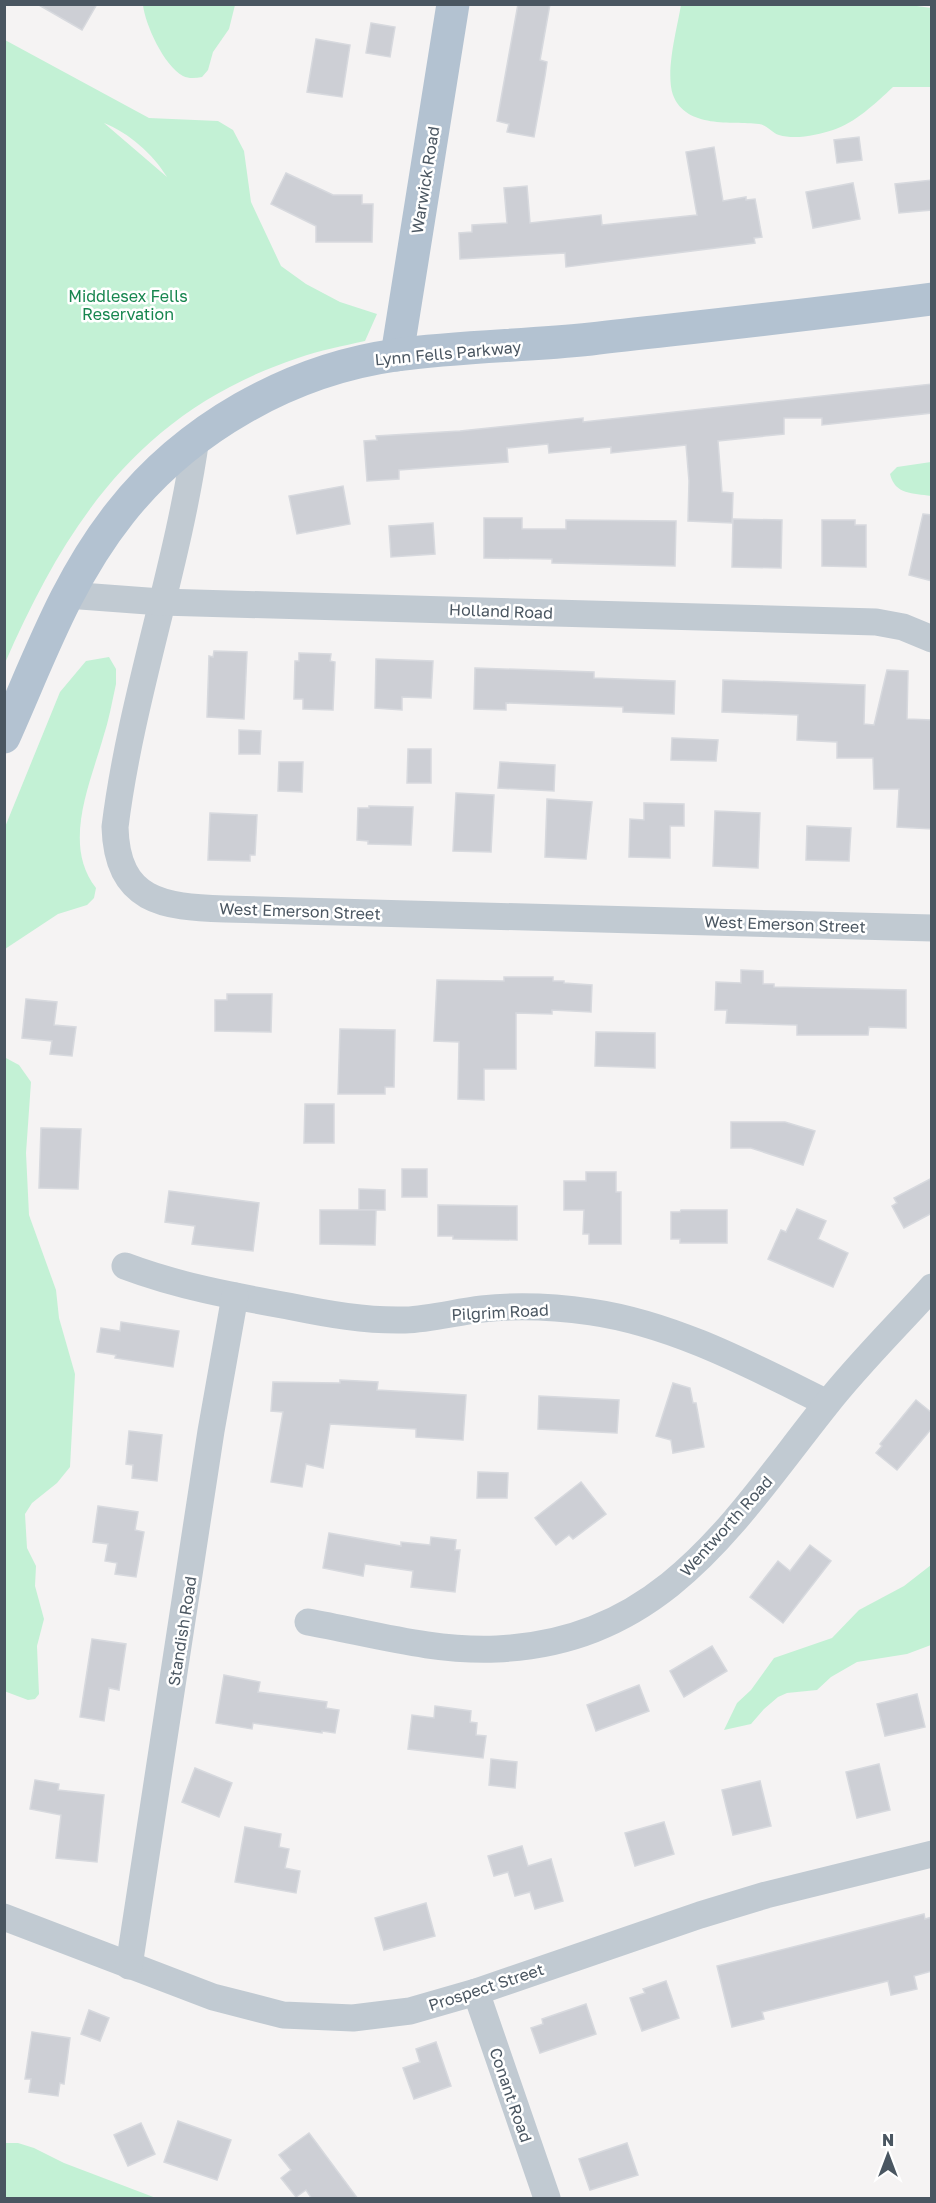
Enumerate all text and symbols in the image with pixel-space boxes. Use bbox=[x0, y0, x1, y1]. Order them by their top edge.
street label: Warwick Road bbox=[407, 125, 443, 235]
park label: Middlesex Fells Reservation bbox=[68, 286, 188, 324]
street label: Lynn Fells Parkway bbox=[374, 337, 522, 369]
street label: Holland Road bbox=[449, 599, 553, 623]
street label: West Emerson Street bbox=[219, 898, 381, 924]
street label: West Emerson Street bbox=[704, 911, 866, 937]
street label: Pilgrim Road bbox=[451, 1299, 549, 1325]
street label: Wentworth Road bbox=[676, 1472, 776, 1580]
street label: Standish Road bbox=[163, 1575, 201, 1687]
street label: Prospect Street bbox=[426, 1959, 546, 2015]
street label: Conant Road bbox=[485, 2045, 537, 2145]
north arrow bbox=[858, 2125, 918, 2185]
text: N bbox=[882, 2130, 894, 2150]

